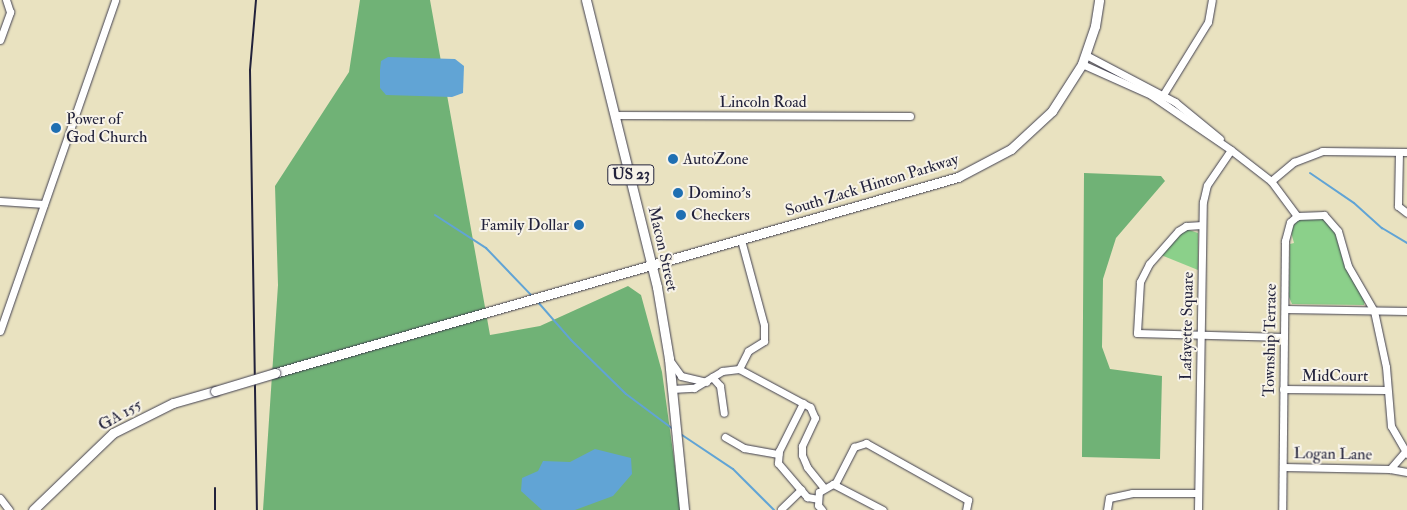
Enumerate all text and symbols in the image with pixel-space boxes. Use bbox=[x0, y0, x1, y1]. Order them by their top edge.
street label: Lincoln Road bbox=[719, 92, 807, 112]
place label: Power of God Church bbox=[66, 109, 147, 147]
marker: Power of God Church bbox=[50, 122, 62, 134]
place label: AutoZone bbox=[683, 149, 748, 169]
street label: South Zack Hinton Parkway bbox=[783, 149, 961, 221]
marker: AutoZone bbox=[667, 153, 679, 165]
road number: US 23 bbox=[607, 162, 655, 188]
place label: Domino's bbox=[688, 183, 751, 203]
marker: Domino's bbox=[672, 187, 684, 199]
street label: Macon Street bbox=[644, 205, 682, 293]
place label: Checkers bbox=[691, 205, 750, 225]
marker: Checkers bbox=[675, 209, 687, 221]
place label: Family Dollar bbox=[480, 215, 569, 235]
marker: Family Dollar bbox=[573, 219, 585, 231]
street label: Lafayette Square bbox=[1176, 272, 1198, 380]
street label: Township Terrace bbox=[1259, 283, 1281, 397]
street label: MidCourt bbox=[1302, 366, 1368, 386]
street label: GA 155 bbox=[95, 395, 145, 435]
street label: Logan Lane bbox=[1294, 444, 1372, 464]

